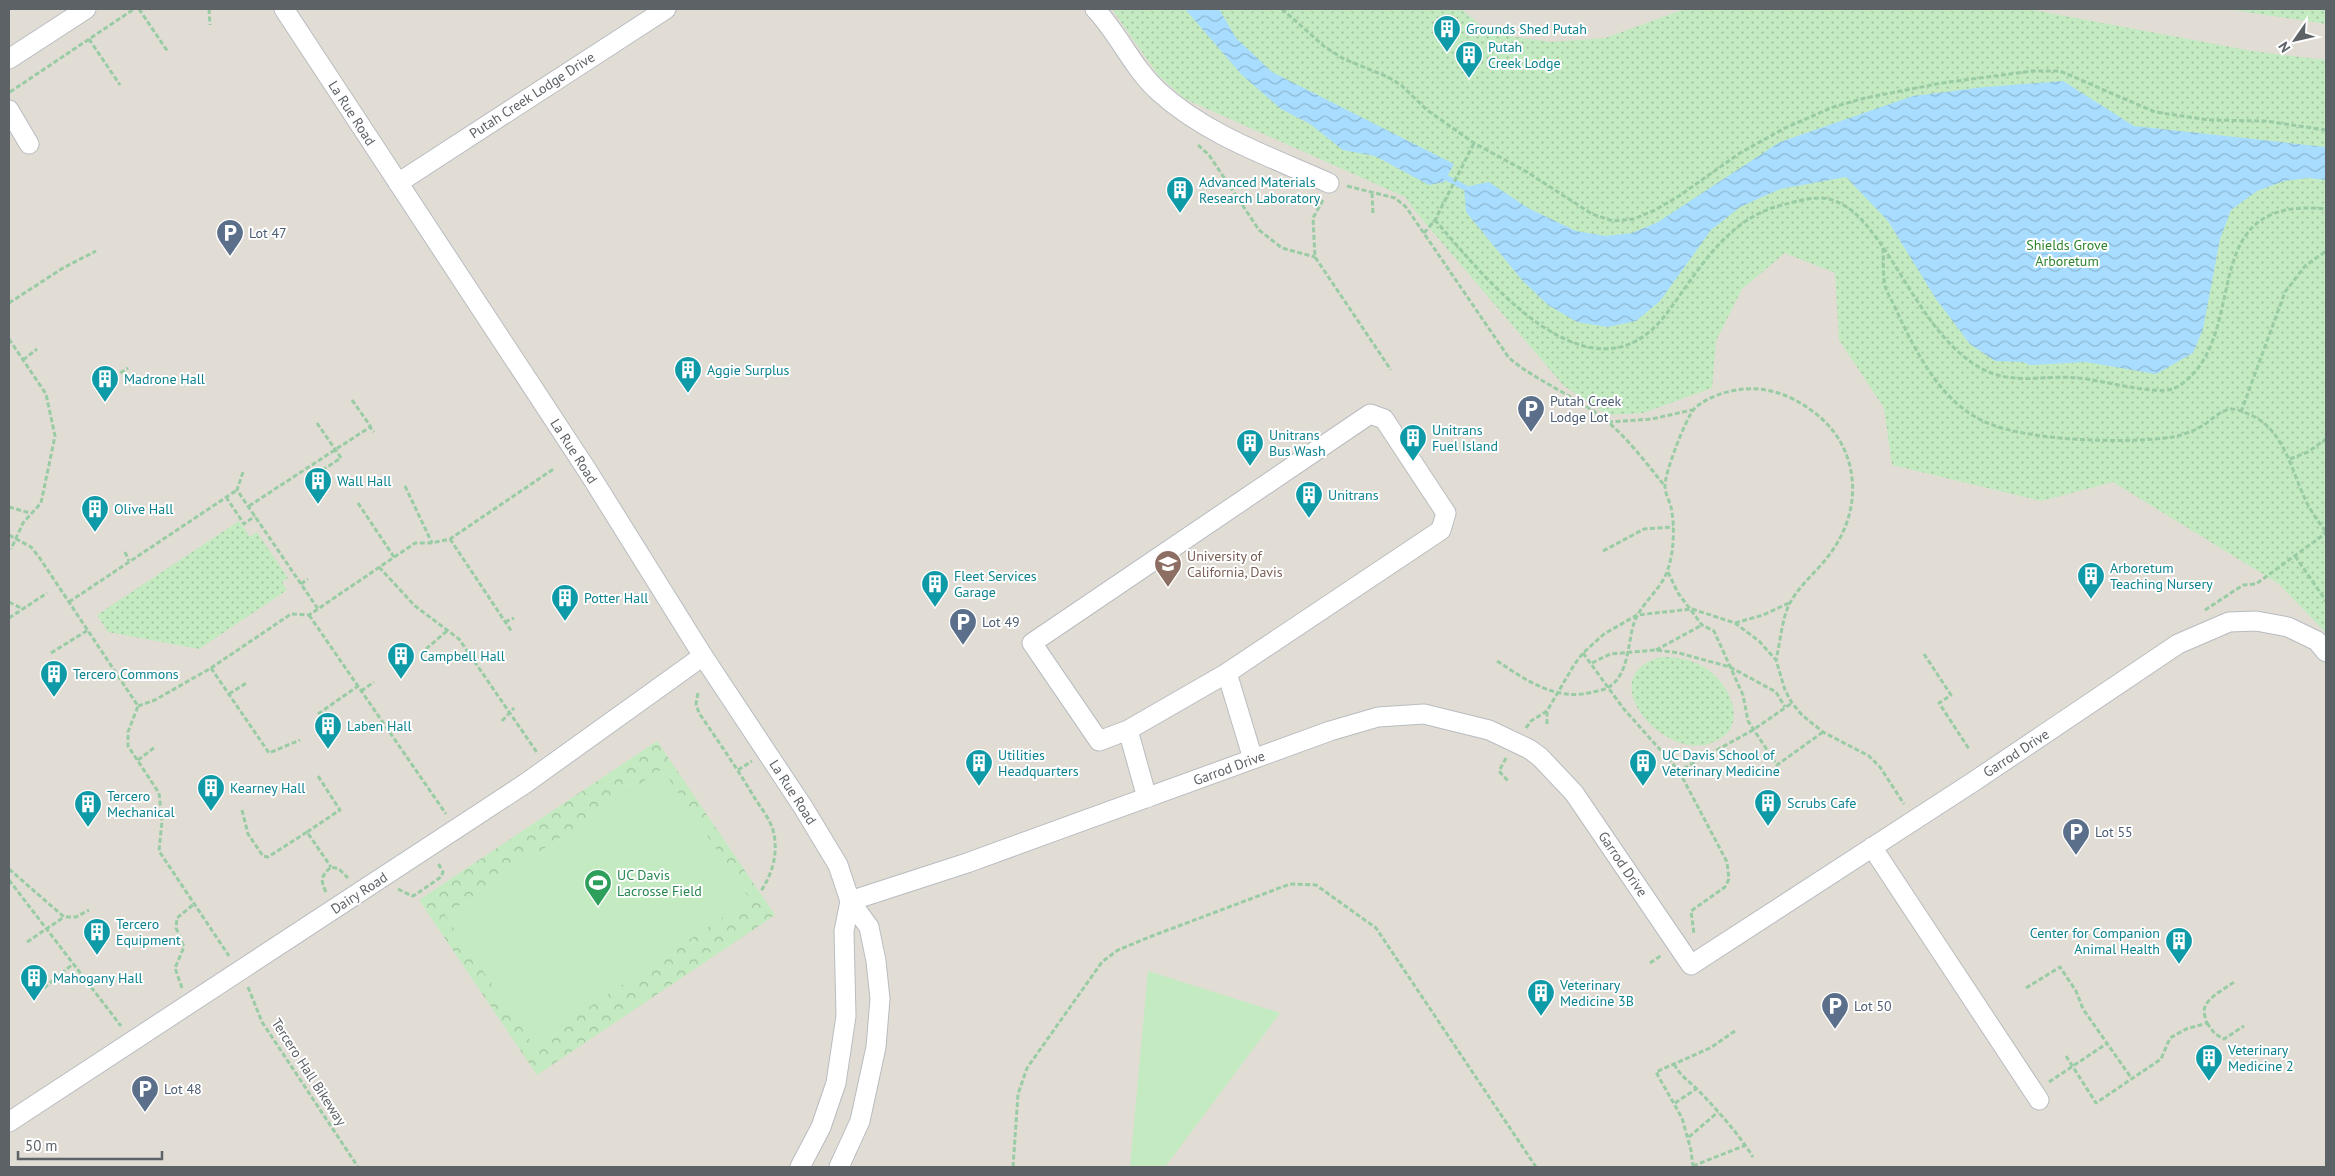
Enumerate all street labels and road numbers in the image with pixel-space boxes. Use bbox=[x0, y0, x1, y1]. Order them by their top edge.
street label: Putah Creek Lodge Drive bbox=[466, 48, 598, 142]
street label: La Rue Road bbox=[324, 77, 380, 149]
street label: La Rue Road bbox=[546, 415, 602, 487]
street label: Garrod Drive bbox=[1980, 725, 2052, 781]
street label: Garrod Drive bbox=[1191, 747, 1267, 789]
street label: La Rue Road bbox=[765, 756, 821, 828]
street label: Garrod Drive bbox=[1595, 828, 1651, 900]
street label: Dairy Road bbox=[327, 868, 391, 918]
street label: Tercero Hall Bikeway bbox=[268, 1015, 351, 1129]

